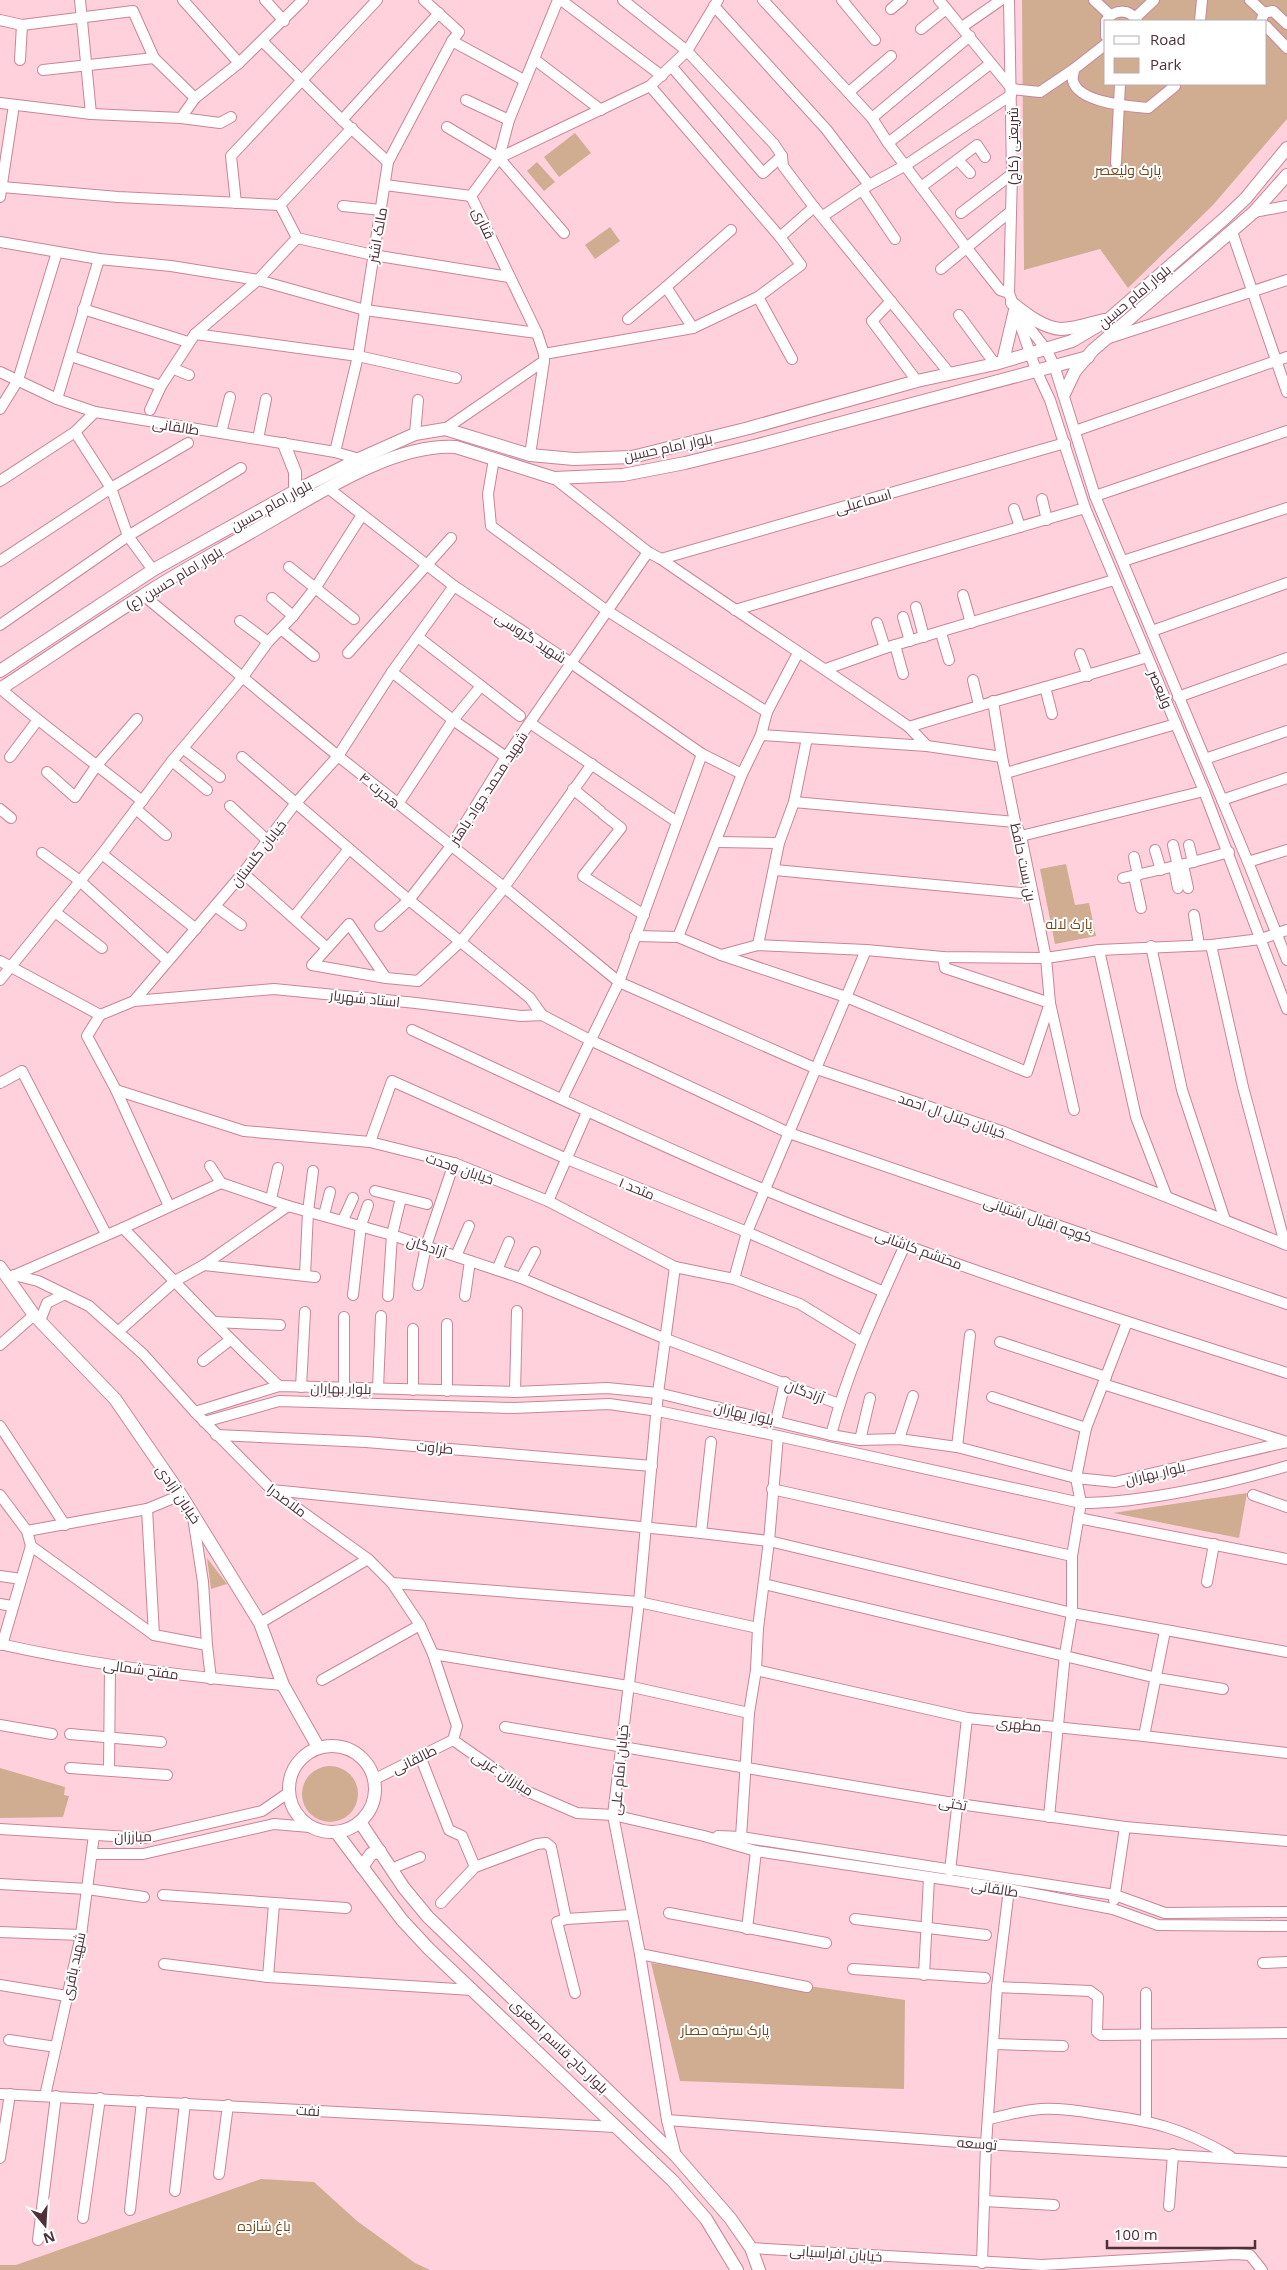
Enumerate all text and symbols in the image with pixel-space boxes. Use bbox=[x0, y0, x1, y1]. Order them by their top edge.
legend bbox=[1104, 20, 1267, 85]
text: Road bbox=[1150, 29, 1186, 49]
text: Park bbox=[1150, 54, 1181, 74]
street label: شریعتی (کاج) bbox=[1003, 107, 1022, 185]
park label: پارک ولیعصر bbox=[1094, 160, 1161, 180]
street label: قناری bbox=[468, 204, 500, 242]
street label: مالک اشتر bbox=[363, 206, 391, 265]
street label: بلوار امام حسین bbox=[1093, 260, 1175, 333]
street label: طالقانی bbox=[151, 413, 201, 439]
street label: بلوار امام حسین bbox=[622, 428, 714, 467]
street label: بلوار امام حسین bbox=[227, 475, 316, 536]
street label: اسماعیلی bbox=[832, 484, 894, 518]
street label: بلوار امام حسین (ع) bbox=[122, 542, 226, 615]
street label: شهید گروسی bbox=[492, 607, 570, 667]
street label: ولیعصر bbox=[1144, 666, 1178, 711]
street label: شهید محمد جواد باهنر bbox=[444, 728, 532, 849]
street label: هجرت ۴ bbox=[355, 768, 405, 812]
street label: خیابان گلستان bbox=[226, 816, 290, 890]
street label: بن بست حافظ bbox=[1006, 821, 1042, 903]
park label: پارک لاله bbox=[1045, 914, 1093, 934]
street label: استاد شهریار bbox=[328, 985, 401, 1011]
street label: خیابان جلال ال احمد bbox=[896, 1088, 1008, 1142]
street label: خیابان وحدت bbox=[423, 1147, 497, 1189]
street label: متحد ۱ bbox=[616, 1172, 658, 1204]
street label: کوچه اقبال اشتیانی bbox=[981, 1192, 1095, 1247]
street label: محتشم کاشانی bbox=[873, 1224, 965, 1274]
street label: آزادگان bbox=[405, 1231, 450, 1261]
street label: آزادگان bbox=[782, 1375, 828, 1408]
street label: بلوار بهاران bbox=[310, 1378, 372, 1398]
street label: بلوار بهاران bbox=[712, 1397, 776, 1429]
street label: طراوت bbox=[416, 1436, 454, 1458]
street label: بلوار بهاران bbox=[1123, 1457, 1187, 1489]
street label: خیابان آزادی bbox=[152, 1461, 206, 1527]
street label: ملاصدرا bbox=[263, 1479, 311, 1521]
street label: مفتح شمالی bbox=[102, 1654, 180, 1684]
street label: مطهری bbox=[995, 1712, 1043, 1736]
street label: خیابان امام علی bbox=[606, 1724, 633, 1816]
street label: طالقانی bbox=[388, 1740, 440, 1778]
street label: مبارزان غربی bbox=[468, 1746, 538, 1800]
street label: تختی bbox=[937, 1791, 969, 1815]
street label: مبارزان bbox=[114, 1826, 152, 1846]
street label: طالقانی bbox=[970, 1875, 1020, 1901]
street label: شهید باقری bbox=[57, 1930, 89, 2002]
street label: بلوار حاج قاسم اصغری bbox=[506, 1994, 613, 2098]
park label: پارک سرخه حصار bbox=[680, 2020, 770, 2040]
street label: نفت bbox=[295, 2100, 321, 2120]
street label: توسعه bbox=[956, 2132, 998, 2154]
north arrow bbox=[20, 2200, 70, 2250]
park label: باغ شازده bbox=[237, 2216, 291, 2235]
scale bar bbox=[1107, 2218, 1254, 2250]
text: 100 m bbox=[1114, 2224, 1158, 2244]
text: N bbox=[41, 2227, 58, 2249]
street label: خیابان افراسیابی bbox=[789, 2240, 883, 2266]

